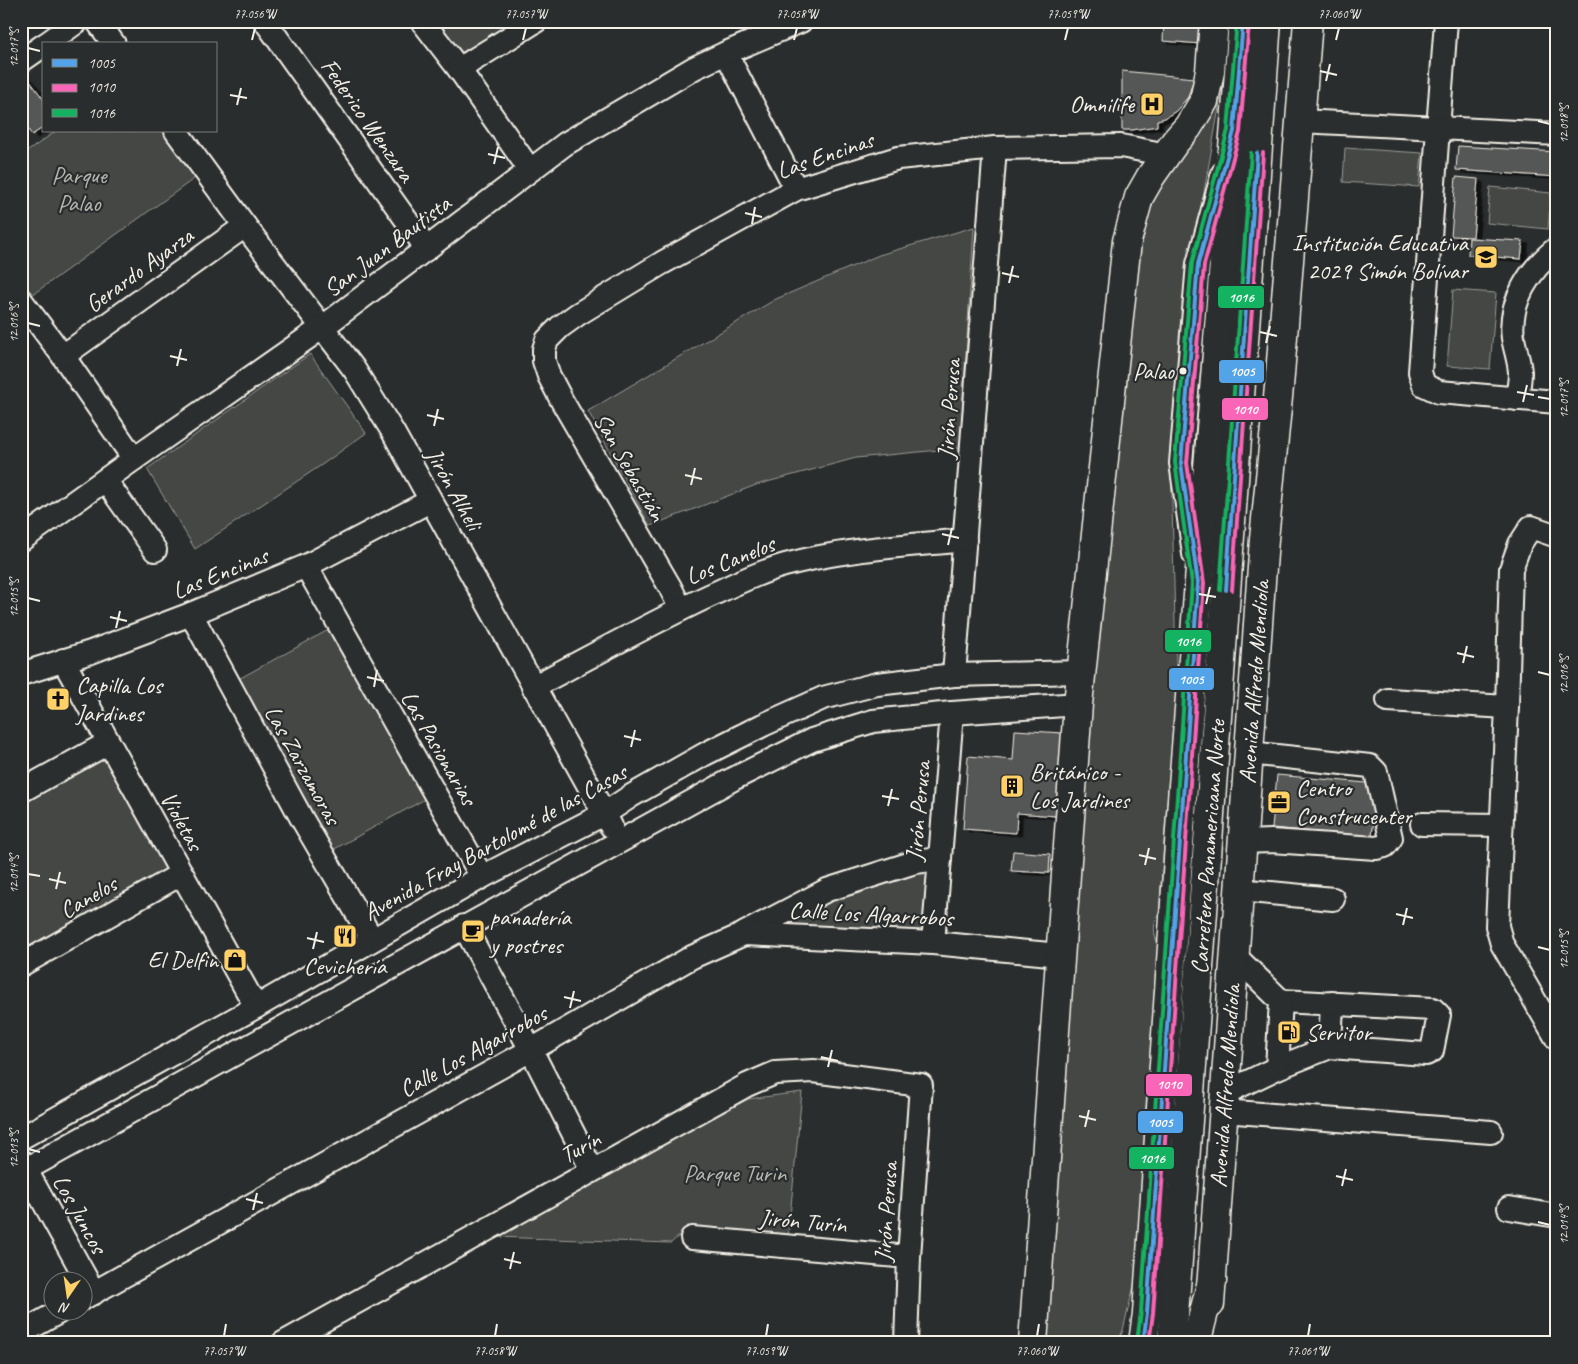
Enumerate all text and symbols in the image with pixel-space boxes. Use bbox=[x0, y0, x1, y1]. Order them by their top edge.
text: 77.056°W bbox=[234, 6, 278, 22]
text: 77.057°W bbox=[505, 6, 549, 22]
text: 77.058°W bbox=[776, 6, 820, 22]
text: 77.059°W bbox=[1047, 6, 1091, 22]
text: 77.060°W bbox=[1318, 6, 1362, 22]
text: 12.017°S bbox=[6, 27, 22, 67]
legend bbox=[42, 42, 218, 132]
street label: Federico Wenzara bbox=[314, 52, 423, 189]
text: 1005 bbox=[88, 54, 116, 73]
text: 1010 bbox=[88, 78, 116, 97]
place label: Omnilife bbox=[1070, 89, 1136, 119]
hospital icon: Omnilife bbox=[1139, 91, 1165, 117]
text: 12.018°S bbox=[1556, 103, 1572, 143]
text: 1016 bbox=[88, 104, 116, 123]
street label: Las Encinas bbox=[773, 124, 879, 186]
park label: Parque Palao bbox=[51, 160, 109, 218]
street label: San Juan Bautista bbox=[317, 187, 458, 304]
street label: Gerardo Ayarza bbox=[79, 220, 200, 319]
place label: Institución Educativa 2029 Simón Bolívar bbox=[1292, 228, 1470, 286]
school or university icon: Institución Educativa 2029 Simón Bolívar bbox=[1473, 244, 1499, 270]
line badge: 1016 bbox=[1217, 285, 1265, 309]
text: 1016 bbox=[1228, 289, 1255, 306]
text: 12.016°S bbox=[6, 302, 22, 342]
street label: Jirón Perusa bbox=[930, 356, 968, 461]
place label: Palao bbox=[1133, 357, 1176, 386]
line badge: 1005 bbox=[1218, 359, 1265, 384]
text: 1005 bbox=[1230, 363, 1256, 380]
marker: Palao bbox=[1178, 366, 1188, 376]
text: 12.017°S bbox=[1556, 378, 1572, 418]
line badge: 1010 bbox=[1221, 397, 1269, 421]
text: 1010 bbox=[1232, 401, 1259, 418]
street label: San Sebastián bbox=[587, 407, 674, 528]
street label: Jirón Alheli bbox=[419, 442, 490, 538]
street label: Los Canelos bbox=[681, 528, 781, 591]
street label: Las Encinas bbox=[168, 540, 274, 606]
text: 12.015°S bbox=[6, 577, 22, 617]
street label: Avenida Alfredo Mendiola bbox=[1232, 577, 1276, 785]
line badge: 1016 bbox=[1164, 629, 1212, 653]
text: 1016 bbox=[1175, 633, 1202, 650]
text: 12.016°S bbox=[1556, 654, 1572, 694]
line badge: 1005 bbox=[1168, 667, 1215, 691]
place label: Capilla Los Jardines bbox=[75, 670, 165, 728]
text: 1005 bbox=[1179, 671, 1205, 688]
street label: Las Pasionarias bbox=[394, 685, 485, 812]
church icon: Capilla Los Jardines bbox=[45, 686, 71, 712]
street label: Las Zarzamoras bbox=[258, 700, 349, 831]
street label: Carretera Panamericana Norte bbox=[1184, 717, 1232, 975]
street label: Avenida Fray Bartolomé de las Casas bbox=[358, 756, 634, 927]
place label: Británico - Los Jardines bbox=[1030, 757, 1131, 815]
street label: Jirón Perusa bbox=[899, 758, 937, 863]
building icon: Británico - Los Jardines bbox=[999, 773, 1025, 799]
place label: Centro Construcenter bbox=[1296, 773, 1414, 831]
street label: Violetas bbox=[154, 786, 211, 857]
office icon: Centro Construcenter bbox=[1266, 789, 1292, 815]
text: 12.014°S bbox=[6, 853, 22, 893]
street label: Canelos bbox=[54, 868, 124, 925]
street label: Calle Los Algarrobos bbox=[788, 895, 956, 933]
place label: panadería y postres bbox=[488, 902, 572, 960]
cafe icon: panadería y postres bbox=[460, 918, 486, 944]
restaurant icon: Cevichería bbox=[332, 923, 358, 949]
text: 12.015°S bbox=[1556, 929, 1572, 969]
place label: El Delfin bbox=[148, 945, 219, 975]
shop icon: El Delfin bbox=[222, 947, 248, 973]
place label: Cevichería bbox=[304, 951, 388, 981]
street label: Avenida Alfredo Mendiola bbox=[1203, 981, 1247, 1189]
street label: Calle Los Algarrobos bbox=[394, 997, 554, 1104]
place label: Servitor bbox=[1306, 1017, 1373, 1047]
fuel station icon: Servitor bbox=[1276, 1019, 1302, 1045]
line badge: 1010 bbox=[1145, 1073, 1193, 1097]
text: 1010 bbox=[1156, 1076, 1183, 1093]
line badge: 1005 bbox=[1137, 1110, 1184, 1134]
text: 1005 bbox=[1148, 1114, 1174, 1131]
street label: Turín bbox=[555, 1123, 607, 1170]
text: 12.013°S bbox=[6, 1128, 22, 1168]
line badge: 1016 bbox=[1128, 1146, 1175, 1170]
text: 1016 bbox=[1139, 1150, 1166, 1167]
park label: Parque Turin bbox=[684, 1158, 787, 1188]
street label: Jirón Perusa bbox=[867, 1159, 905, 1264]
street label: Los Juncos bbox=[46, 1169, 115, 1261]
street label: Jirón Turín bbox=[757, 1202, 849, 1240]
text: 12.014°S bbox=[1556, 1204, 1572, 1244]
north arrow bbox=[42, 1272, 92, 1322]
text: N bbox=[57, 1298, 71, 1317]
text: 77.057°W bbox=[203, 1343, 247, 1359]
text: 77.058°W bbox=[474, 1343, 518, 1359]
text: 77.059°W bbox=[745, 1343, 789, 1359]
text: 77.060°W bbox=[1016, 1343, 1060, 1359]
text: 77.061°W bbox=[1287, 1343, 1331, 1359]

